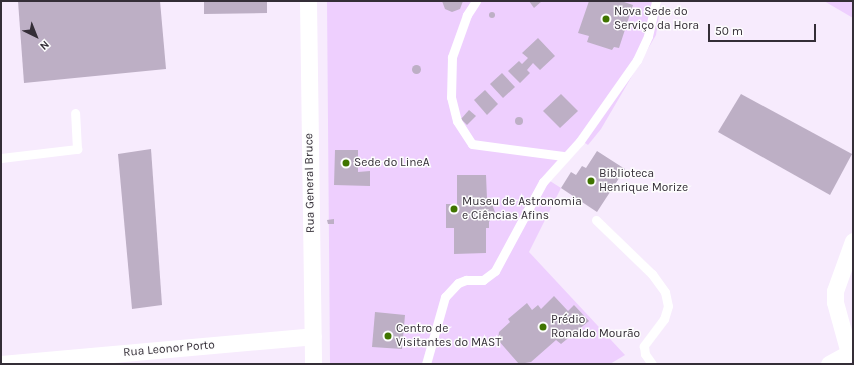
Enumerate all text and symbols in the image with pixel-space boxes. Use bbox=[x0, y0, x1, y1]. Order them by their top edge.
place label: Nova Sede do Serviço da Hora bbox=[614, 5, 699, 33]
marker: Nova Sede do Serviço da Hora bbox=[601, 14, 611, 24]
north arrow bbox=[16, 16, 56, 56]
scale bar bbox=[710, 16, 818, 42]
text: 50 m bbox=[715, 24, 743, 38]
text: N bbox=[37, 38, 52, 53]
street label: Rua General Bruce bbox=[302, 133, 318, 233]
place label: Sede do LineA bbox=[354, 156, 430, 170]
marker: Sede do LineA bbox=[341, 158, 351, 168]
place label: Biblioteca Henrique Morize bbox=[599, 167, 688, 195]
marker: Biblioteca Henrique Morize bbox=[586, 176, 596, 186]
place label: Museu de Astronomia e Ciências Afins bbox=[462, 195, 582, 223]
marker: Museu de Astronomia e Ciências Afins bbox=[449, 204, 459, 214]
place label: Prédio Ronaldo Mourão bbox=[551, 313, 640, 341]
place label: Centro de Visitantes do MAST bbox=[396, 322, 501, 350]
marker: Prédio Ronaldo Mourão bbox=[538, 322, 548, 332]
marker: Centro de Visitantes do MAST bbox=[383, 331, 393, 341]
street label: Rua Leonor Porto bbox=[123, 338, 215, 360]

